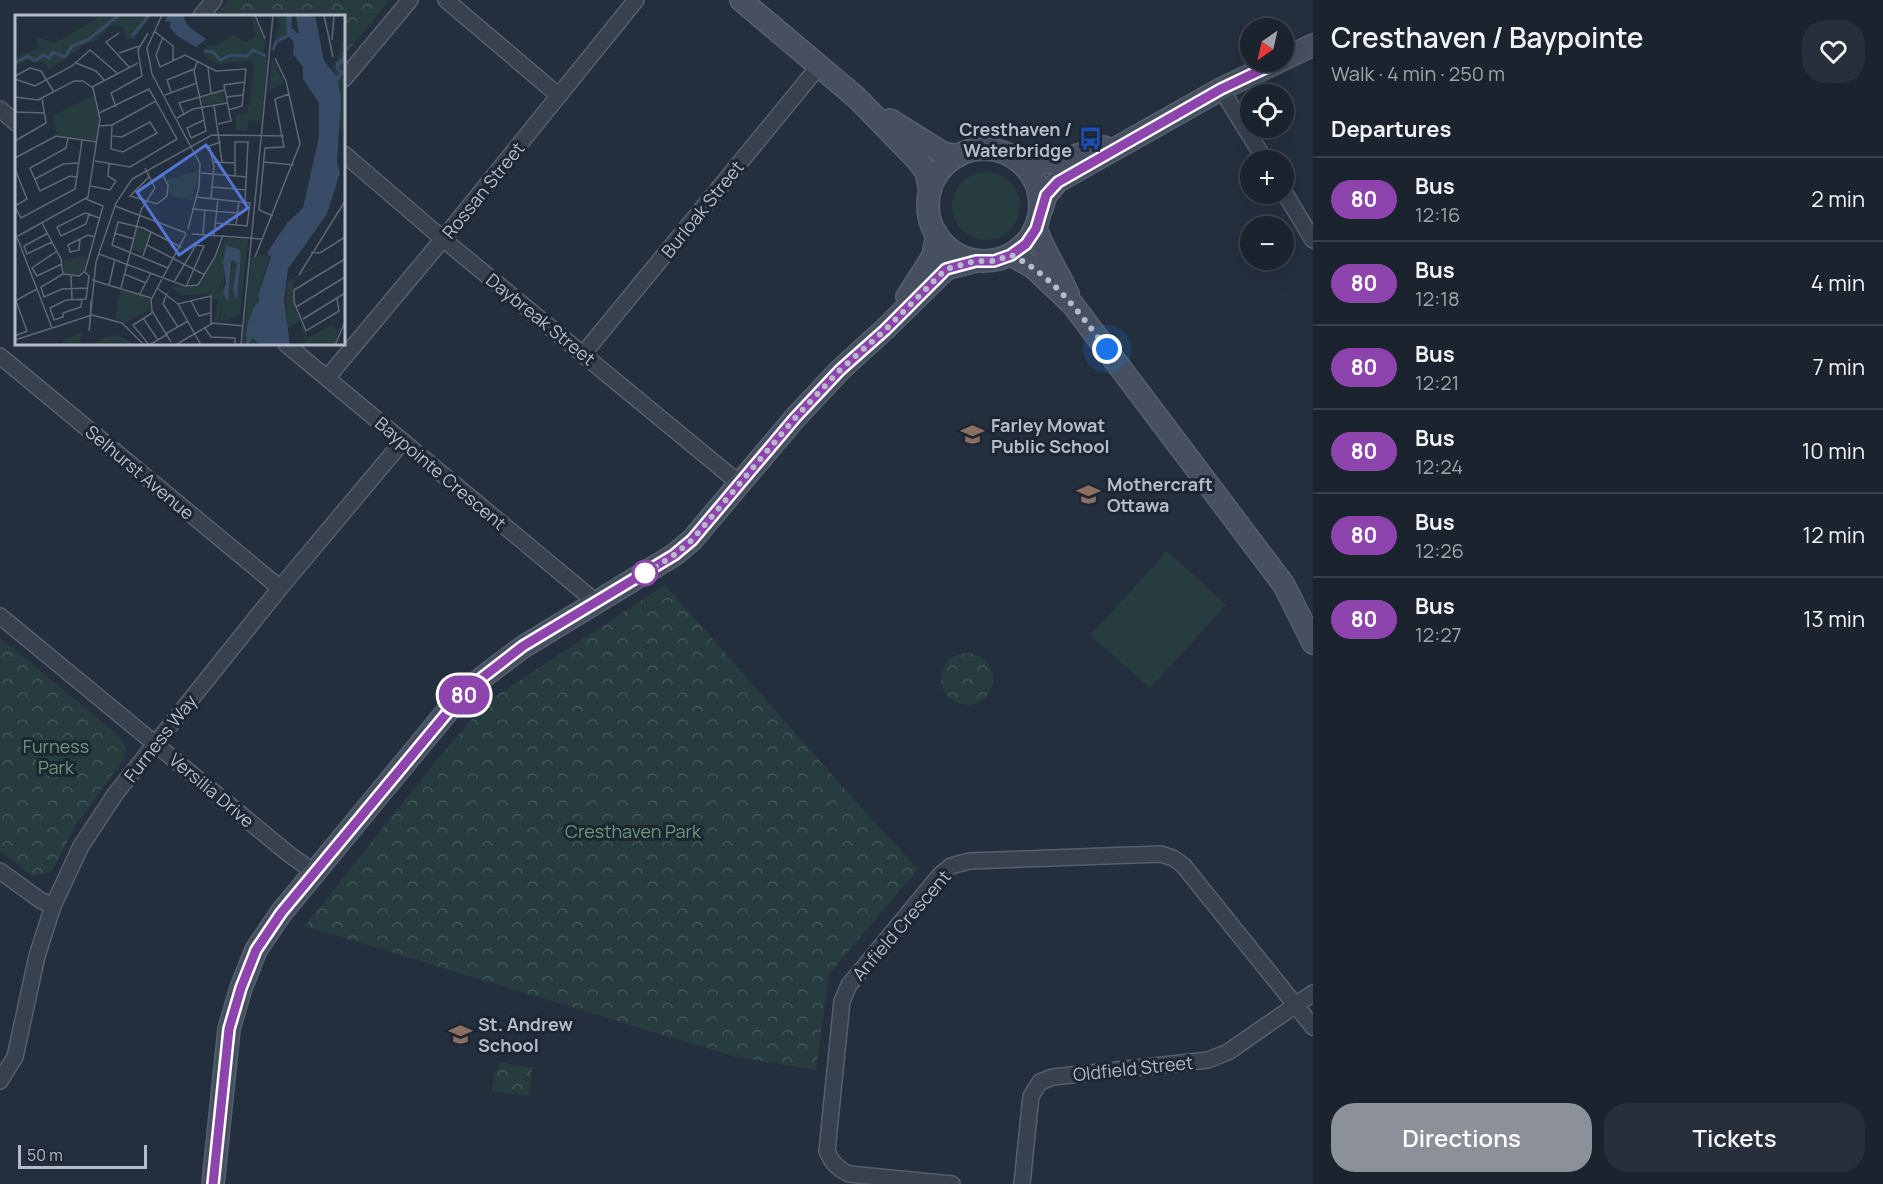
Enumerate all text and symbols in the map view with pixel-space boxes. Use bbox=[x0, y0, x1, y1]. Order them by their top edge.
inset map bbox=[15, 15, 345, 345]
north arrow bbox=[1240, 18, 1294, 72]
map controls bbox=[1240, 18, 1294, 270]
text: Cresthaven / Baypointe bbox=[1331, 18, 1644, 56]
button: heart bbox=[1802, 20, 1865, 83]
text: Walk · 4 min · 250 m bbox=[1331, 60, 1505, 87]
button: locate bbox=[1240, 84, 1294, 138]
text: Departures bbox=[1331, 114, 1451, 144]
place label: Cresthaven / Waterbridge bbox=[959, 117, 1072, 162]
bus stop icon: Cresthaven / Waterbridge bbox=[1077, 126, 1103, 152]
street label: Rossan Street bbox=[437, 137, 529, 243]
button: + bbox=[1240, 150, 1294, 204]
street label: Burloak Street bbox=[655, 155, 749, 263]
text: Bus bbox=[1415, 171, 1455, 201]
text: 2 min bbox=[1811, 184, 1865, 214]
text: 80 bbox=[1351, 185, 1377, 213]
text: 12:16 bbox=[1415, 201, 1460, 228]
button: − bbox=[1240, 216, 1294, 270]
text: Bus bbox=[1415, 255, 1455, 285]
street label: Daybreak Street bbox=[481, 268, 601, 370]
text: 4 min bbox=[1811, 268, 1865, 298]
text: 80 bbox=[1351, 269, 1377, 297]
text: 12:18 bbox=[1415, 285, 1460, 312]
your location bbox=[1092, 334, 1122, 364]
text: Bus bbox=[1415, 339, 1455, 369]
text: 7 min bbox=[1813, 352, 1865, 382]
text: 80 bbox=[1351, 353, 1377, 381]
text: 12:21 bbox=[1415, 369, 1459, 396]
street label: Baypointe Crescent bbox=[370, 411, 512, 535]
place label: Farley Mowat Public School bbox=[991, 413, 1110, 458]
street label: Selhurst Avenue bbox=[80, 419, 200, 525]
school or university icon: Farley Mowat Public School bbox=[960, 422, 986, 448]
text: Bus bbox=[1415, 423, 1455, 453]
text: 10 min bbox=[1802, 436, 1865, 466]
text: 80 bbox=[1351, 437, 1377, 465]
text: 12:24 bbox=[1415, 453, 1463, 480]
place label: Mothercraft Ottawa bbox=[1107, 472, 1213, 517]
school or university icon: Mothercraft Ottawa bbox=[1076, 481, 1102, 507]
text: Bus bbox=[1415, 507, 1455, 537]
text: 12 min bbox=[1803, 520, 1865, 550]
text: 80 bbox=[1351, 521, 1377, 549]
text: 12:26 bbox=[1415, 537, 1464, 564]
unlabelled marker bbox=[632, 560, 658, 586]
text: Bus bbox=[1415, 591, 1455, 621]
text: 13 min bbox=[1803, 604, 1865, 634]
text: 80 bbox=[1351, 605, 1377, 633]
text: 12:27 bbox=[1415, 621, 1462, 648]
line badge: 80 bbox=[437, 676, 491, 714]
text: 80 bbox=[451, 681, 477, 709]
street label: Furness Way bbox=[118, 689, 202, 787]
park label: Furness Park bbox=[23, 734, 89, 779]
street label: Versilia Drive bbox=[164, 747, 260, 833]
park label: Cresthaven Park bbox=[565, 819, 702, 843]
street label: Anfield Crescent bbox=[846, 865, 956, 985]
place label: St. Andrew School bbox=[478, 1012, 573, 1057]
school or university icon: St. Andrew School bbox=[447, 1021, 473, 1047]
street label: Oldfield Street bbox=[1072, 1050, 1194, 1086]
button: Directions bbox=[1331, 1103, 1592, 1172]
button: Tickets bbox=[1604, 1103, 1865, 1172]
scale bar bbox=[18, 1142, 147, 1170]
text: 50 m bbox=[27, 1144, 63, 1166]

